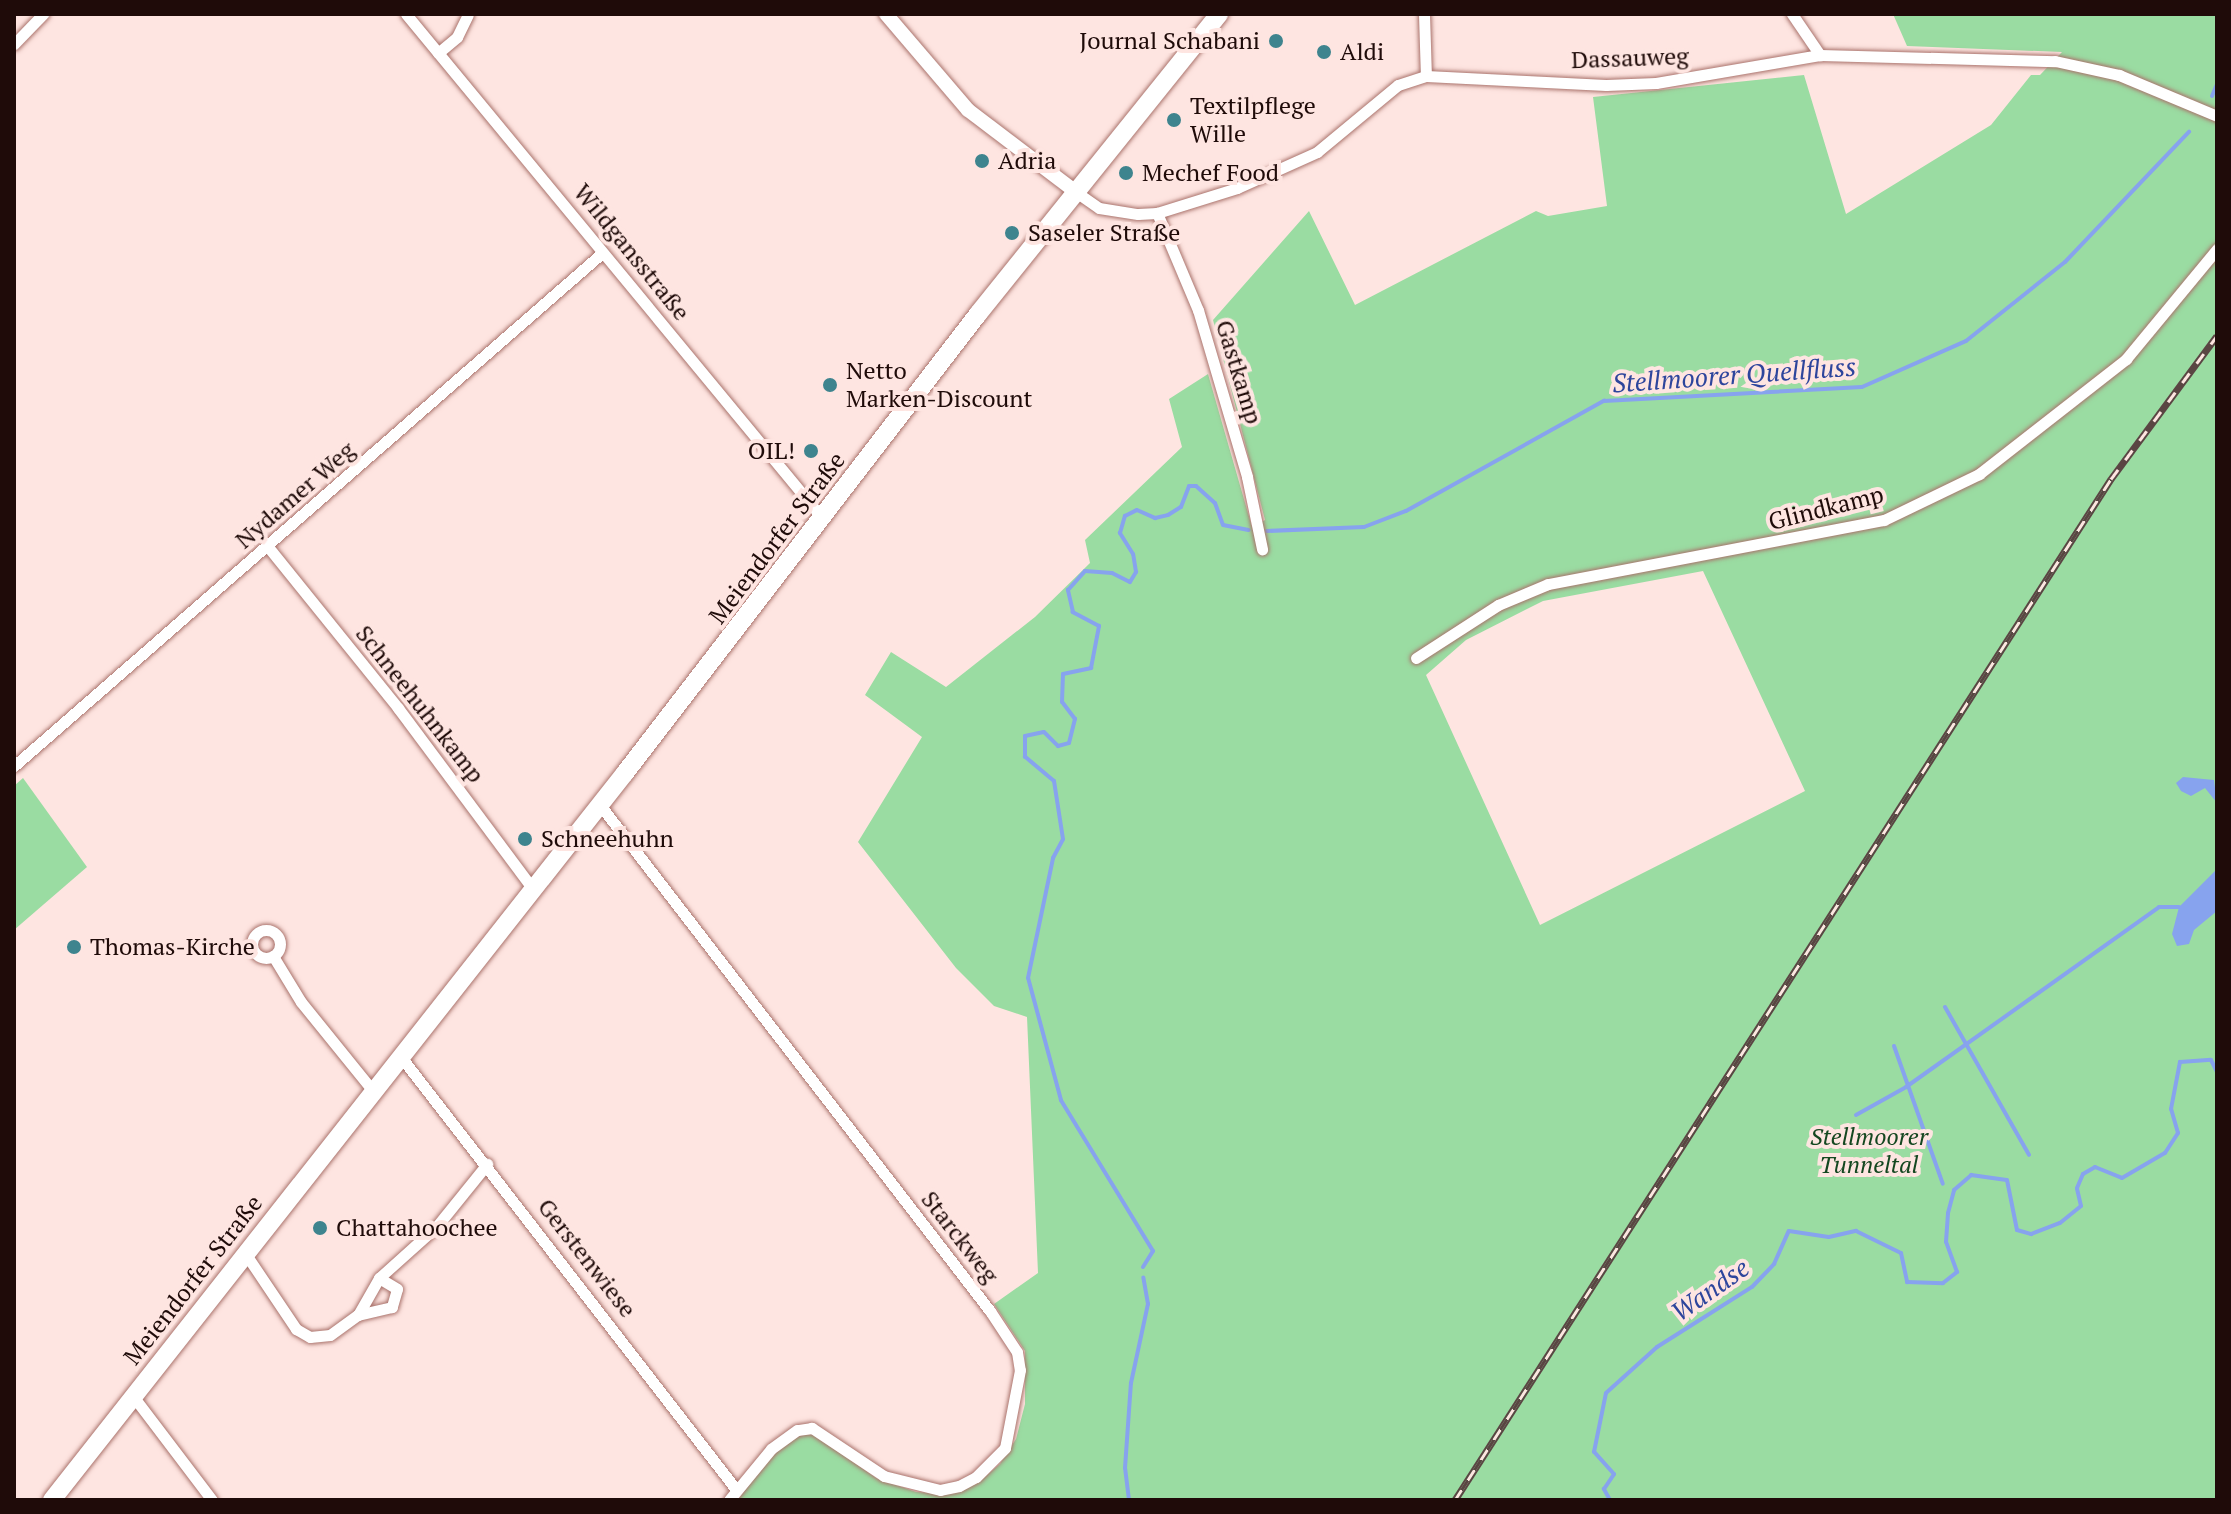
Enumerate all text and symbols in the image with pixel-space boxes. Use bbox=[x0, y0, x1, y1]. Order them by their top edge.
place label: Journal Schabani bbox=[1079, 27, 1260, 55]
marker: Journal Schabani bbox=[1267, 32, 1285, 50]
place label: Aldi bbox=[1340, 38, 1384, 66]
street label: Dassauweg bbox=[1571, 42, 1689, 74]
marker: Aldi bbox=[1315, 43, 1333, 61]
place label: Textilpflege Wille bbox=[1190, 92, 1316, 148]
marker: Textilpflege Wille bbox=[1165, 111, 1183, 129]
place label: Adria bbox=[998, 147, 1056, 175]
marker: Adria bbox=[973, 152, 991, 170]
place label: Mechef Food bbox=[1142, 159, 1279, 187]
marker: Mechef Food bbox=[1117, 164, 1135, 182]
street label: Wildgansstraße bbox=[568, 178, 696, 326]
place label: Saseler Straße bbox=[1028, 219, 1180, 247]
marker: Saseler Straße bbox=[1003, 224, 1021, 242]
street label: Gastkamp bbox=[1210, 317, 1268, 427]
water label: Stellmoorer Quellfluss bbox=[1611, 351, 1857, 399]
place label: Netto Marken-Discount bbox=[846, 357, 1032, 413]
marker: Netto Marken-Discount bbox=[821, 376, 839, 394]
street label: Nydamer Weg bbox=[230, 435, 360, 555]
place label: OIL! bbox=[748, 437, 795, 465]
marker: OIL! bbox=[802, 442, 820, 460]
street label: Meiendorfer Straße bbox=[703, 446, 851, 630]
street label: Glindkamp bbox=[1766, 480, 1886, 536]
street label: Schneehuhnkamp bbox=[350, 620, 490, 788]
place label: Schneehuhn bbox=[541, 825, 674, 853]
marker: Schneehuhn bbox=[516, 830, 534, 848]
place label: Thomas-Kirche bbox=[90, 933, 255, 961]
marker: Thomas-Kirche bbox=[65, 938, 83, 956]
park label: Stellmoorer Tunneltal bbox=[1810, 1123, 1928, 1179]
street label: Starckweg bbox=[915, 1185, 1005, 1289]
street label: Meiendorfer Straße bbox=[118, 1189, 268, 1371]
street label: Gerstenwiese bbox=[532, 1193, 642, 1323]
place label: Chattahoochee bbox=[336, 1214, 498, 1242]
marker: Chattahoochee bbox=[311, 1219, 329, 1237]
water label: Wandse bbox=[1665, 1252, 1755, 1328]

